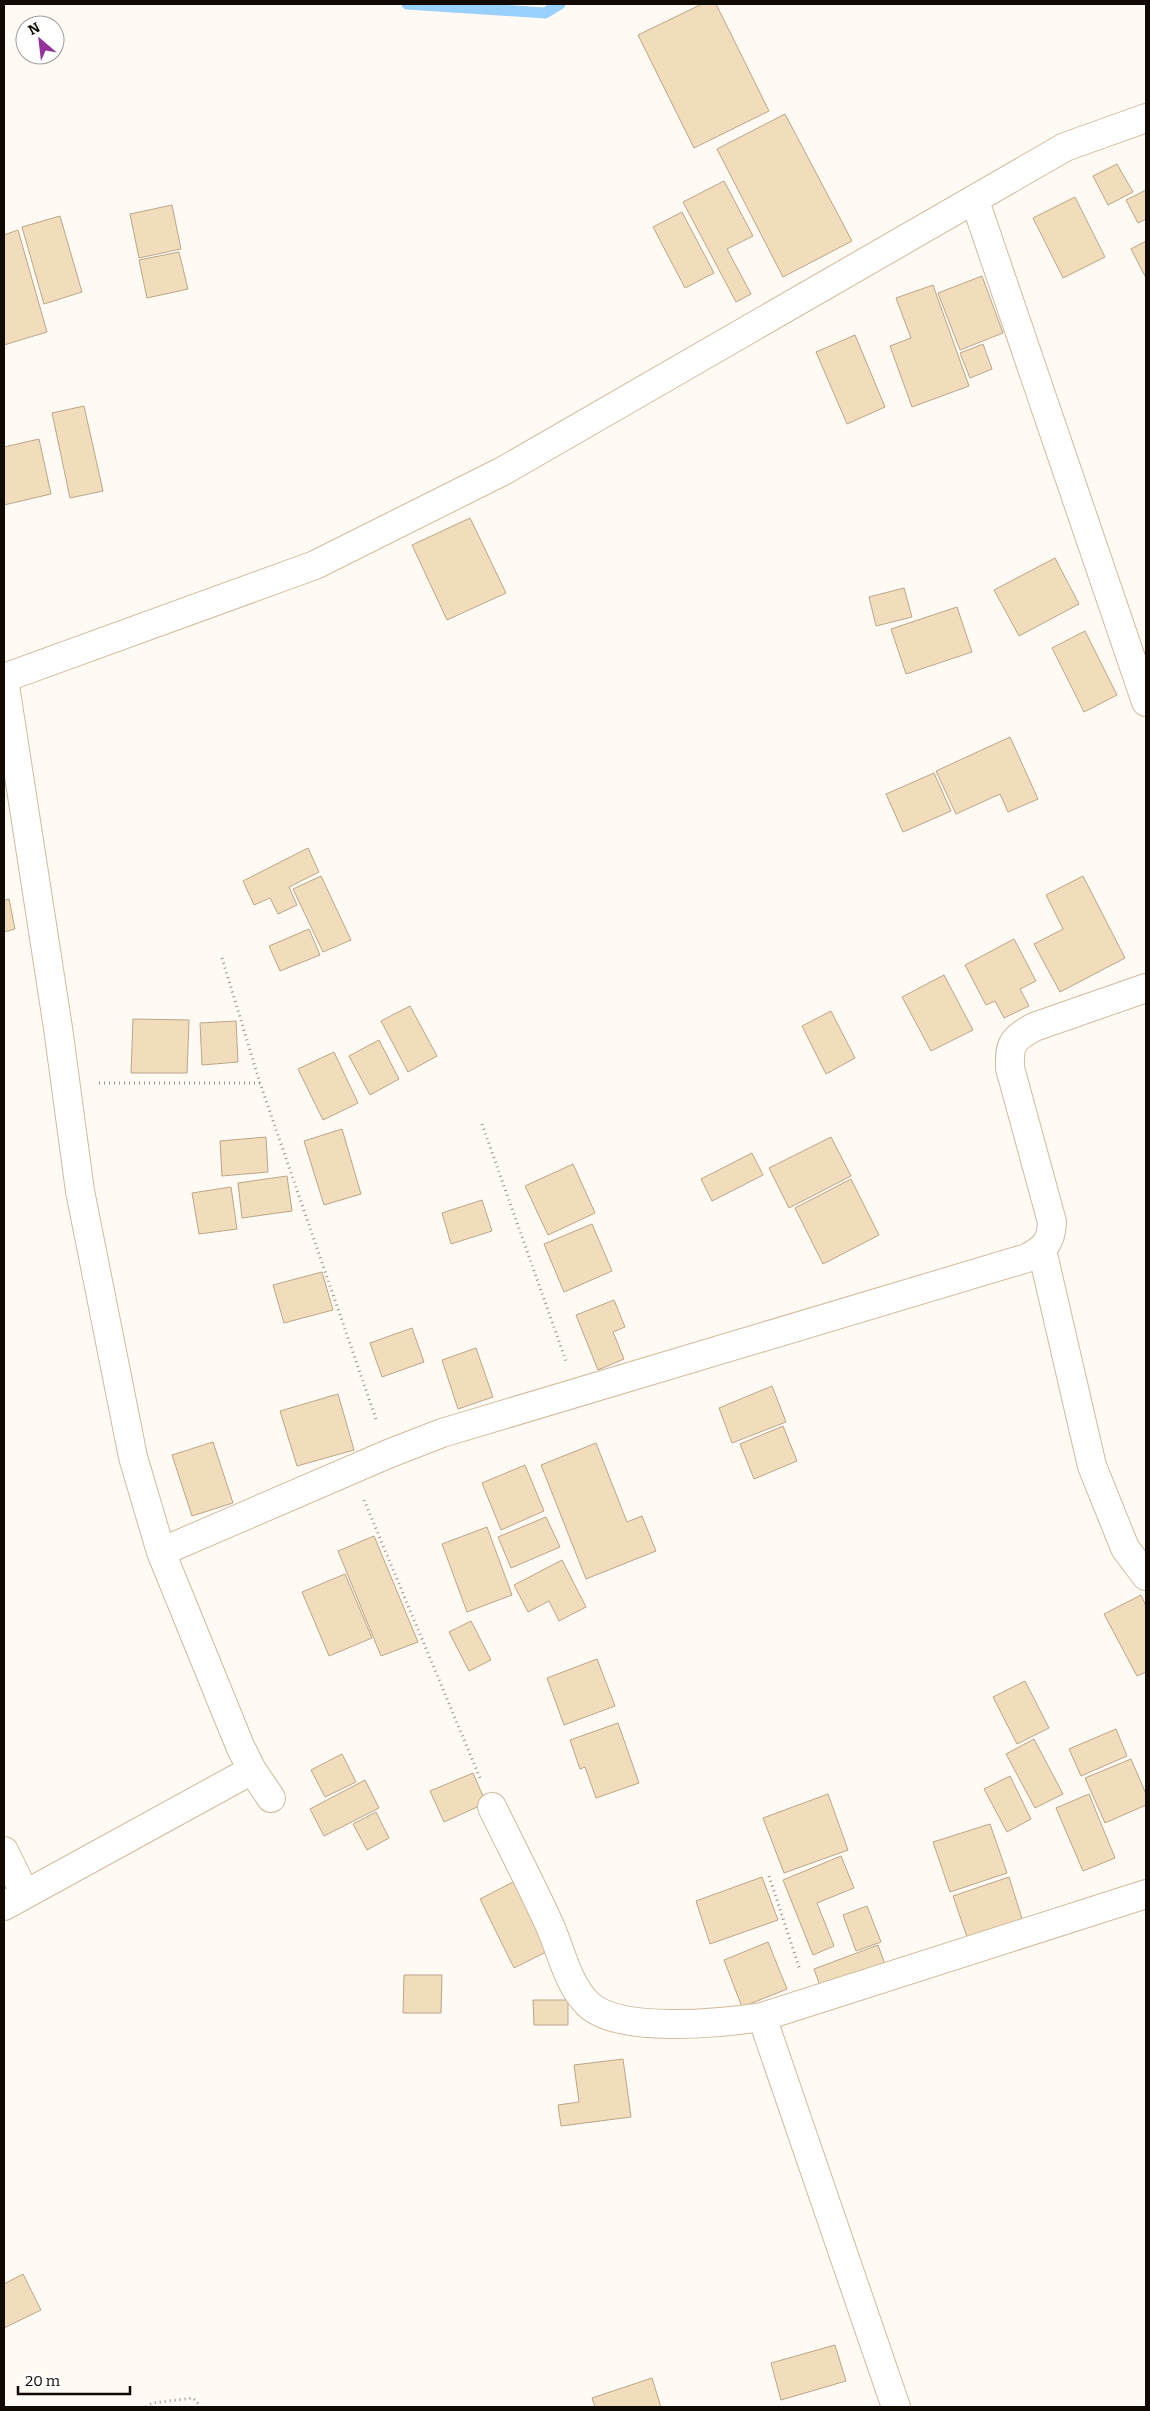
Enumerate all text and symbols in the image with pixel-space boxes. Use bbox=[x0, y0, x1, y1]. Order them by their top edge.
north arrow bbox=[15, 15, 65, 65]
text: N bbox=[25, 19, 43, 39]
scale bar bbox=[18, 2364, 130, 2396]
text: 20 m bbox=[25, 2372, 61, 2390]

